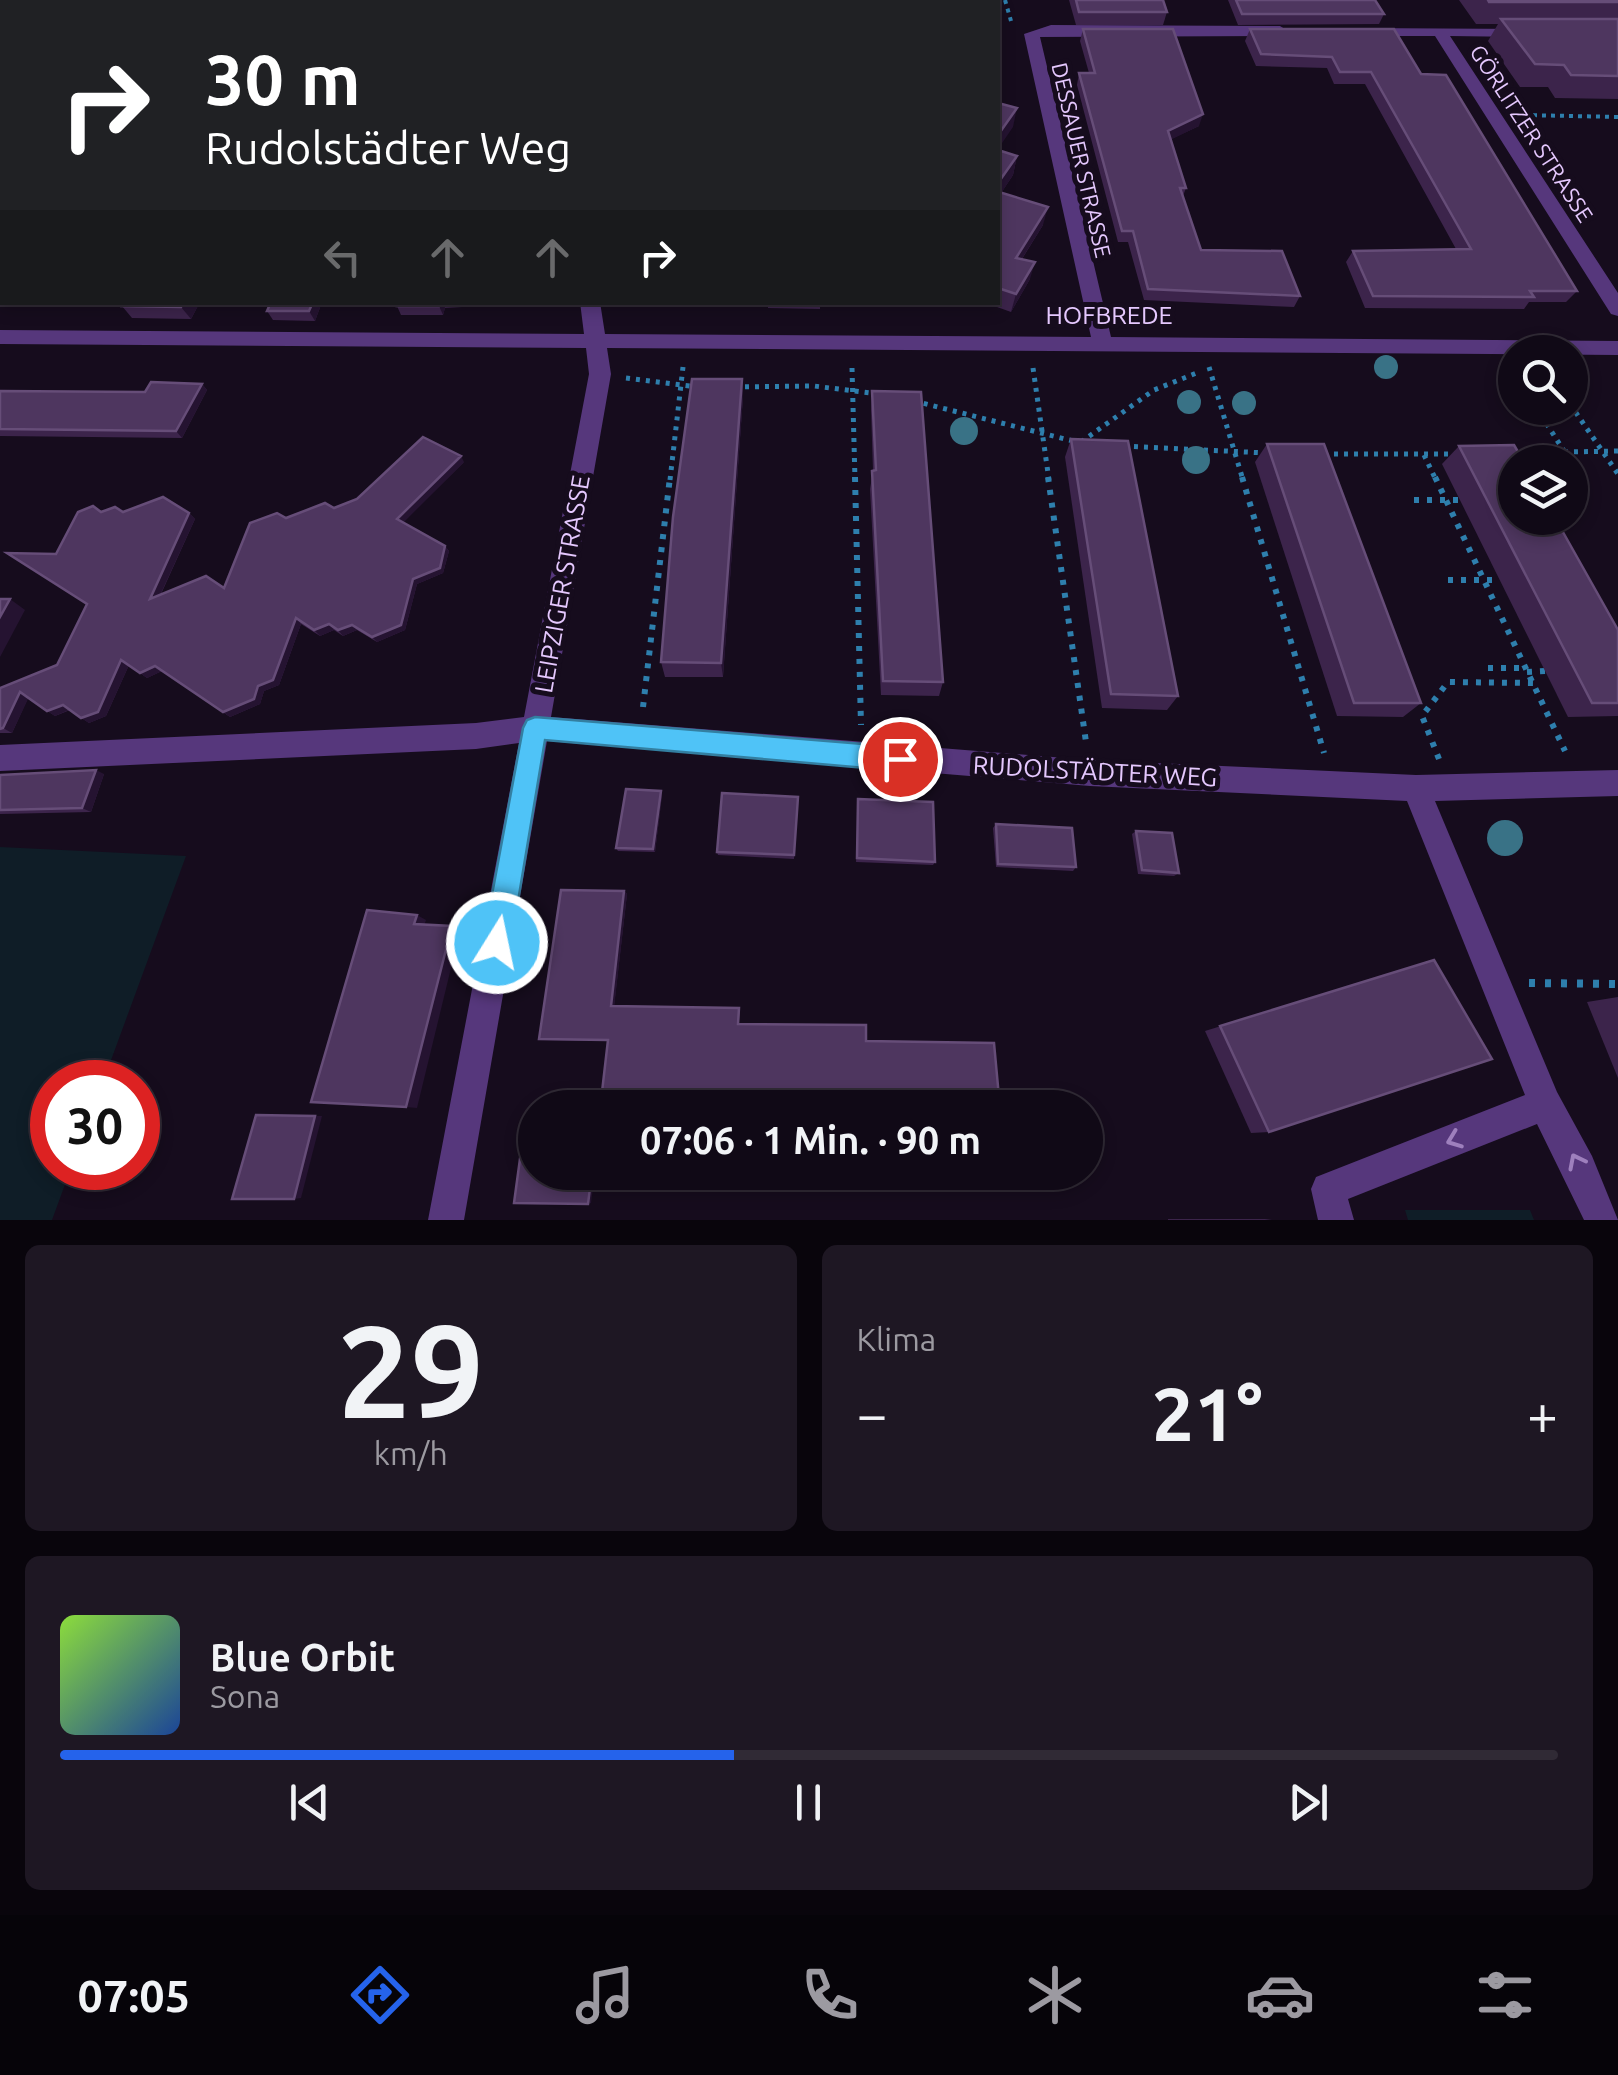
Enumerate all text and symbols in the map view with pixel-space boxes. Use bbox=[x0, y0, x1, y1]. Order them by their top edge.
icon: right bbox=[40, 40, 170, 170]
text: 30 m bbox=[205, 40, 361, 118]
street label: GÖRLITZER STRASSE bbox=[1465, 40, 1599, 226]
street label: DESSAUER STRASSE bbox=[1047, 60, 1117, 260]
text: Rudolstädter Weg bbox=[205, 122, 571, 173]
icon: left bbox=[315, 230, 370, 285]
icon: ahead bbox=[420, 230, 475, 285]
icon: ahead bbox=[525, 230, 580, 285]
icon: right bbox=[630, 230, 685, 285]
street label: HOFBREDE bbox=[1045, 301, 1173, 329]
map controls bbox=[1498, 335, 1588, 535]
button: search bbox=[1498, 335, 1588, 425]
button: layers bbox=[1498, 445, 1588, 535]
street label: LEIPZIGER STRASSE bbox=[529, 473, 595, 695]
pin bbox=[858, 717, 943, 802]
icon: arrive bbox=[873, 732, 928, 787]
street label: RUDOLSTÄDTER WEG bbox=[972, 751, 1218, 791]
position arrow bbox=[445, 891, 549, 995]
speed limit sign: 30 bbox=[30, 1060, 160, 1190]
text: 07:06 · 1 Min. · 90 m bbox=[640, 1119, 981, 1161]
one-way arrow bbox=[1447, 1128, 1464, 1148]
one-way arrow bbox=[1569, 1154, 1588, 1172]
text: 29 bbox=[337, 1297, 484, 1443]
text: Klima bbox=[857, 1321, 936, 1357]
text: 21° bbox=[1152, 1371, 1263, 1455]
text: − bbox=[857, 1383, 888, 1444]
text: + bbox=[1527, 1383, 1558, 1444]
text: km/h bbox=[374, 1435, 448, 1471]
text: Blue Orbit bbox=[210, 1636, 395, 1678]
text: Sona bbox=[210, 1678, 280, 1714]
icon: previous bbox=[282, 1775, 337, 1830]
icon: pause bbox=[781, 1775, 836, 1830]
icon: next bbox=[1281, 1775, 1336, 1830]
icon: directions bbox=[345, 1960, 415, 2030]
icon: music bbox=[570, 1960, 640, 2030]
icon: phone bbox=[795, 1960, 865, 2030]
icon: climate bbox=[1020, 1960, 1090, 2030]
icon: car bbox=[1245, 1960, 1315, 2030]
icon: filters bbox=[1470, 1960, 1540, 2030]
text: 07:05 bbox=[78, 1970, 190, 2021]

